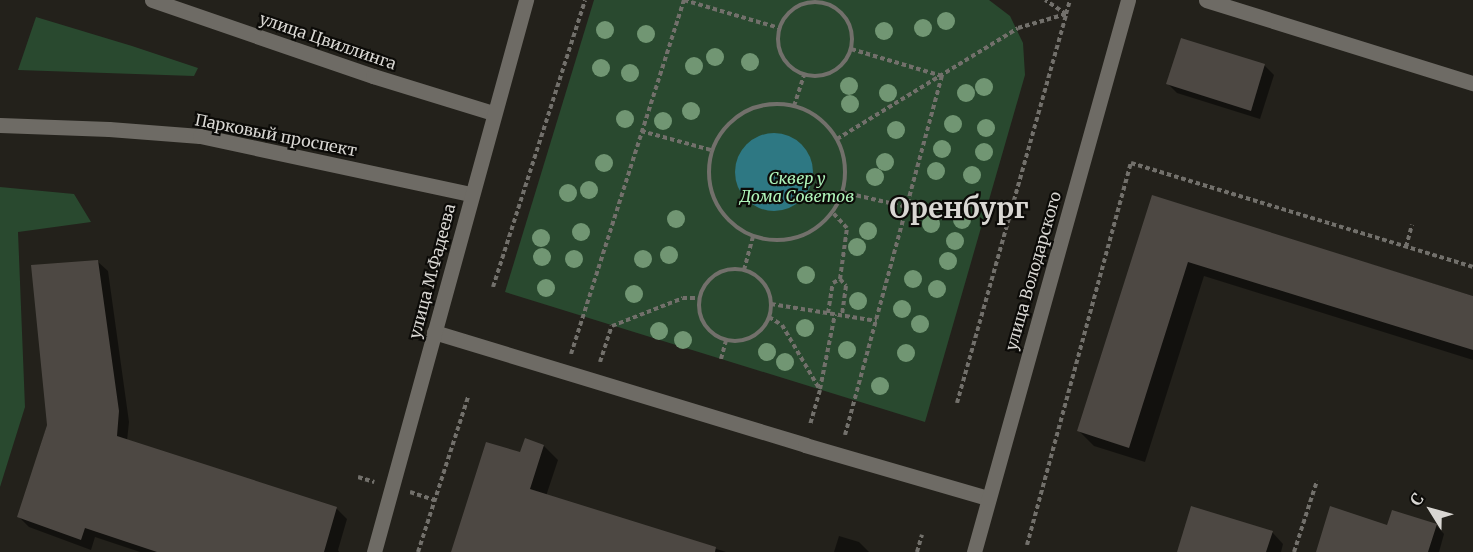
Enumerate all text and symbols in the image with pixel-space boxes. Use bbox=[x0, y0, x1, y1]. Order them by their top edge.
street label: улица Цвиллинга bbox=[257, 9, 399, 73]
street label: Парковый проспект bbox=[193, 110, 359, 160]
park label: Сквер у Дома Советов bbox=[740, 168, 854, 206]
street label: улица Володарского bbox=[1001, 189, 1065, 353]
district label: Оренбург bbox=[889, 191, 1029, 225]
street label: улица М.Фадеева bbox=[405, 201, 459, 341]
north arrow bbox=[1401, 480, 1461, 540]
text: С bbox=[1405, 489, 1428, 509]

